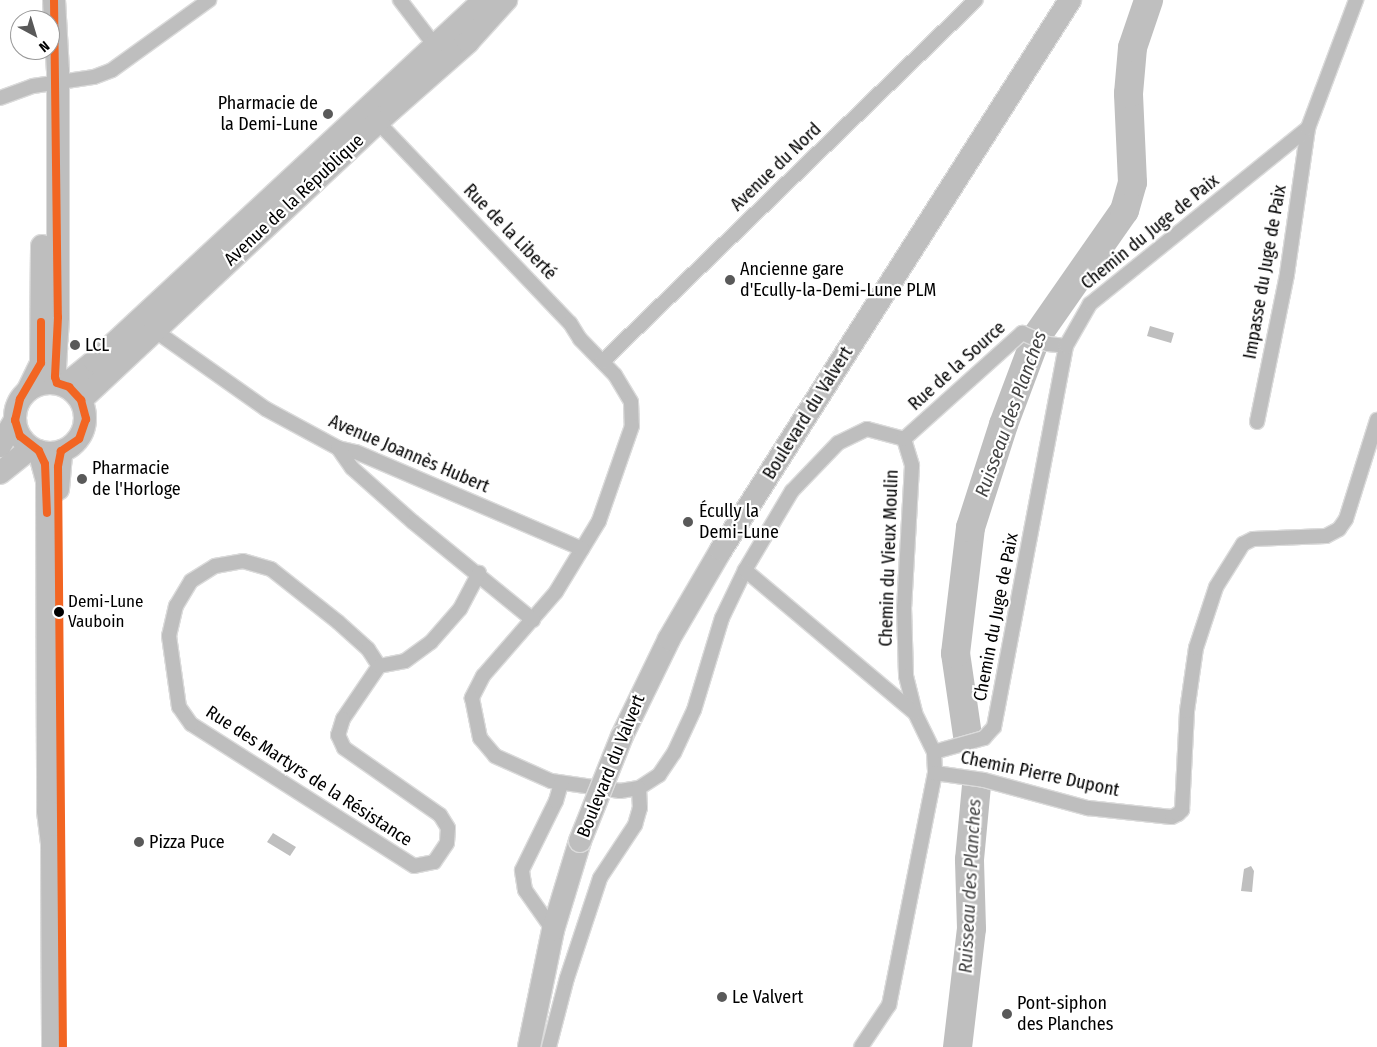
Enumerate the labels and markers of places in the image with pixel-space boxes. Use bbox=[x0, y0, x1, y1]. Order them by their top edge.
place label: Pharmacie de la Demi-Lune bbox=[218, 93, 318, 136]
marker: Pharmacie de la Demi-Lune bbox=[322, 108, 334, 120]
place label: Ancienne gare d'Ecully-la-Demi-Lune PLM bbox=[740, 259, 936, 302]
marker: Ancienne gare d'Ecully-la-Demi-Lune PLM bbox=[724, 274, 736, 286]
place label: LCL bbox=[85, 334, 109, 356]
marker: LCL bbox=[69, 339, 81, 351]
place label: Pharmacie de l'Horloge bbox=[92, 458, 181, 500]
marker: Pharmacie de l'Horloge bbox=[76, 473, 88, 485]
place label: Écully la Demi-Lune bbox=[699, 501, 779, 544]
marker: Écully la Demi-Lune bbox=[681, 515, 695, 529]
place label: Demi-Lune Vauboin bbox=[68, 592, 143, 632]
marker: Demi-Lune Vauboin bbox=[54, 607, 64, 617]
place label: Pizza Puce bbox=[149, 831, 225, 853]
marker: Pizza Puce bbox=[133, 836, 145, 848]
place label: Le Valvert bbox=[732, 986, 803, 1008]
marker: Le Valvert bbox=[716, 991, 728, 1003]
place label: Pont-siphon des Planches bbox=[1017, 993, 1113, 1036]
marker: Pont-siphon des Planches bbox=[1001, 1008, 1013, 1020]

